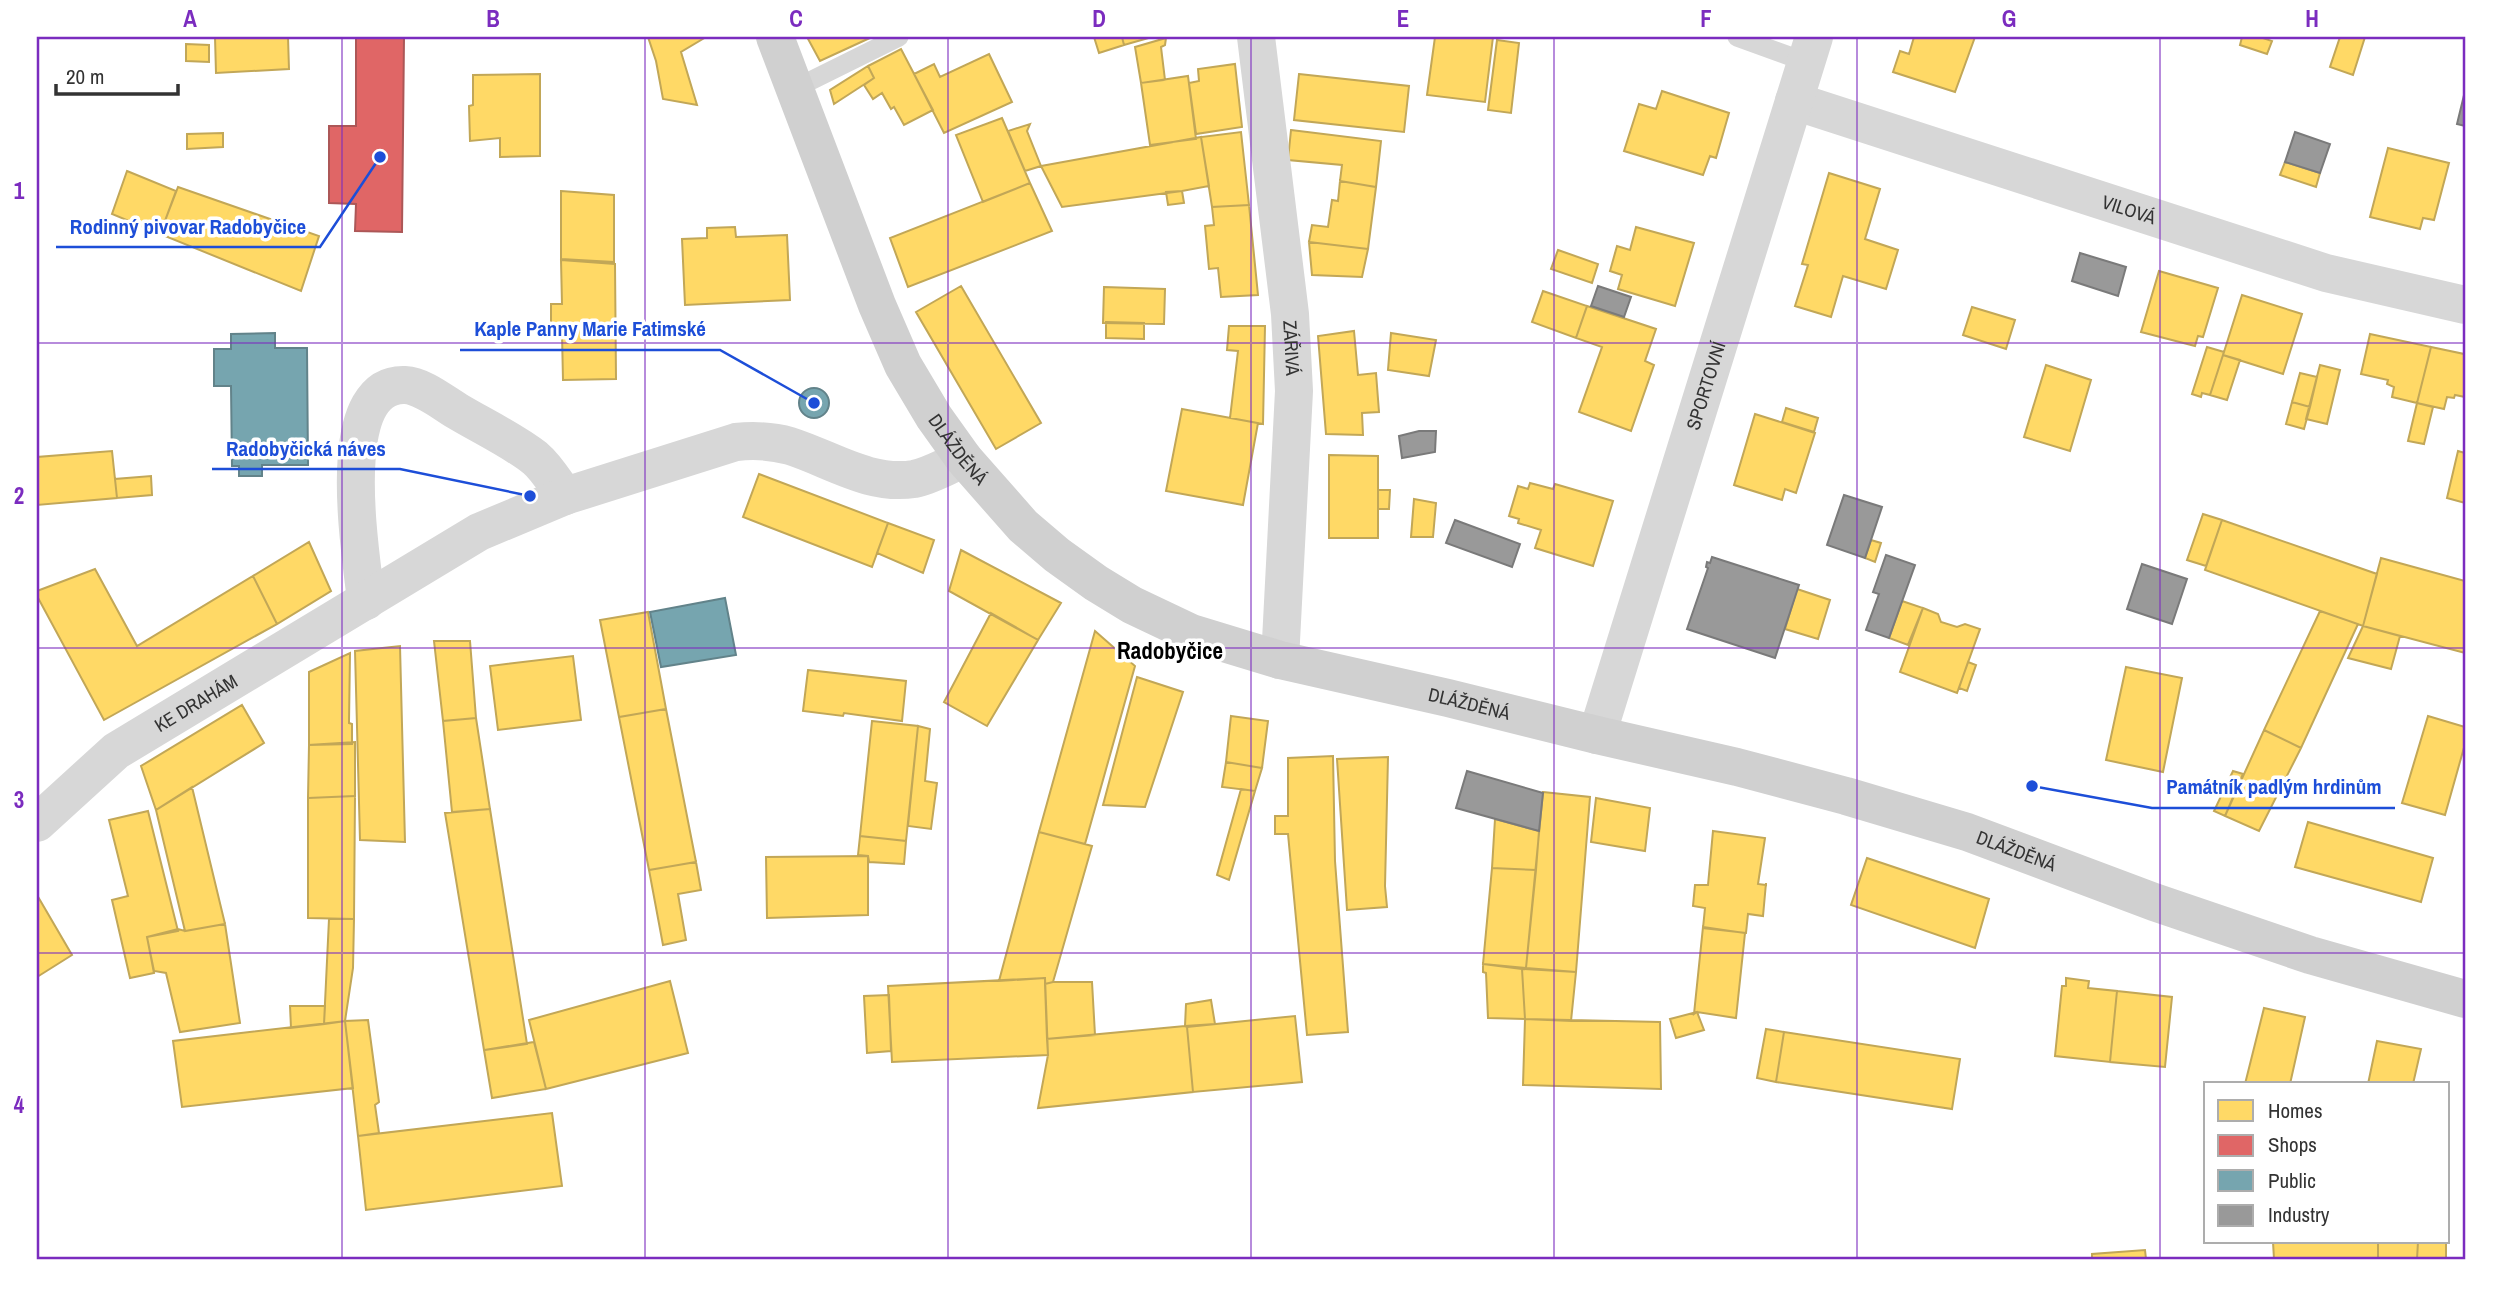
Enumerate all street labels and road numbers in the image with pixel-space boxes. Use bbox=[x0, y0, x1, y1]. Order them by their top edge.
street label: VILOVÁ bbox=[2099, 188, 2160, 230]
street label: ZÁŘIVÁ bbox=[1277, 320, 1306, 377]
street label: SPORTOVNÍ bbox=[1680, 337, 1732, 433]
street label: DLÁŽDĚNÁ bbox=[923, 408, 994, 491]
street label: KE DRAHÁM bbox=[149, 668, 242, 738]
street label: DLÁŽDĚNÁ bbox=[1426, 681, 1513, 726]
street label: DLÁŽDĚNÁ bbox=[1973, 824, 2061, 877]

